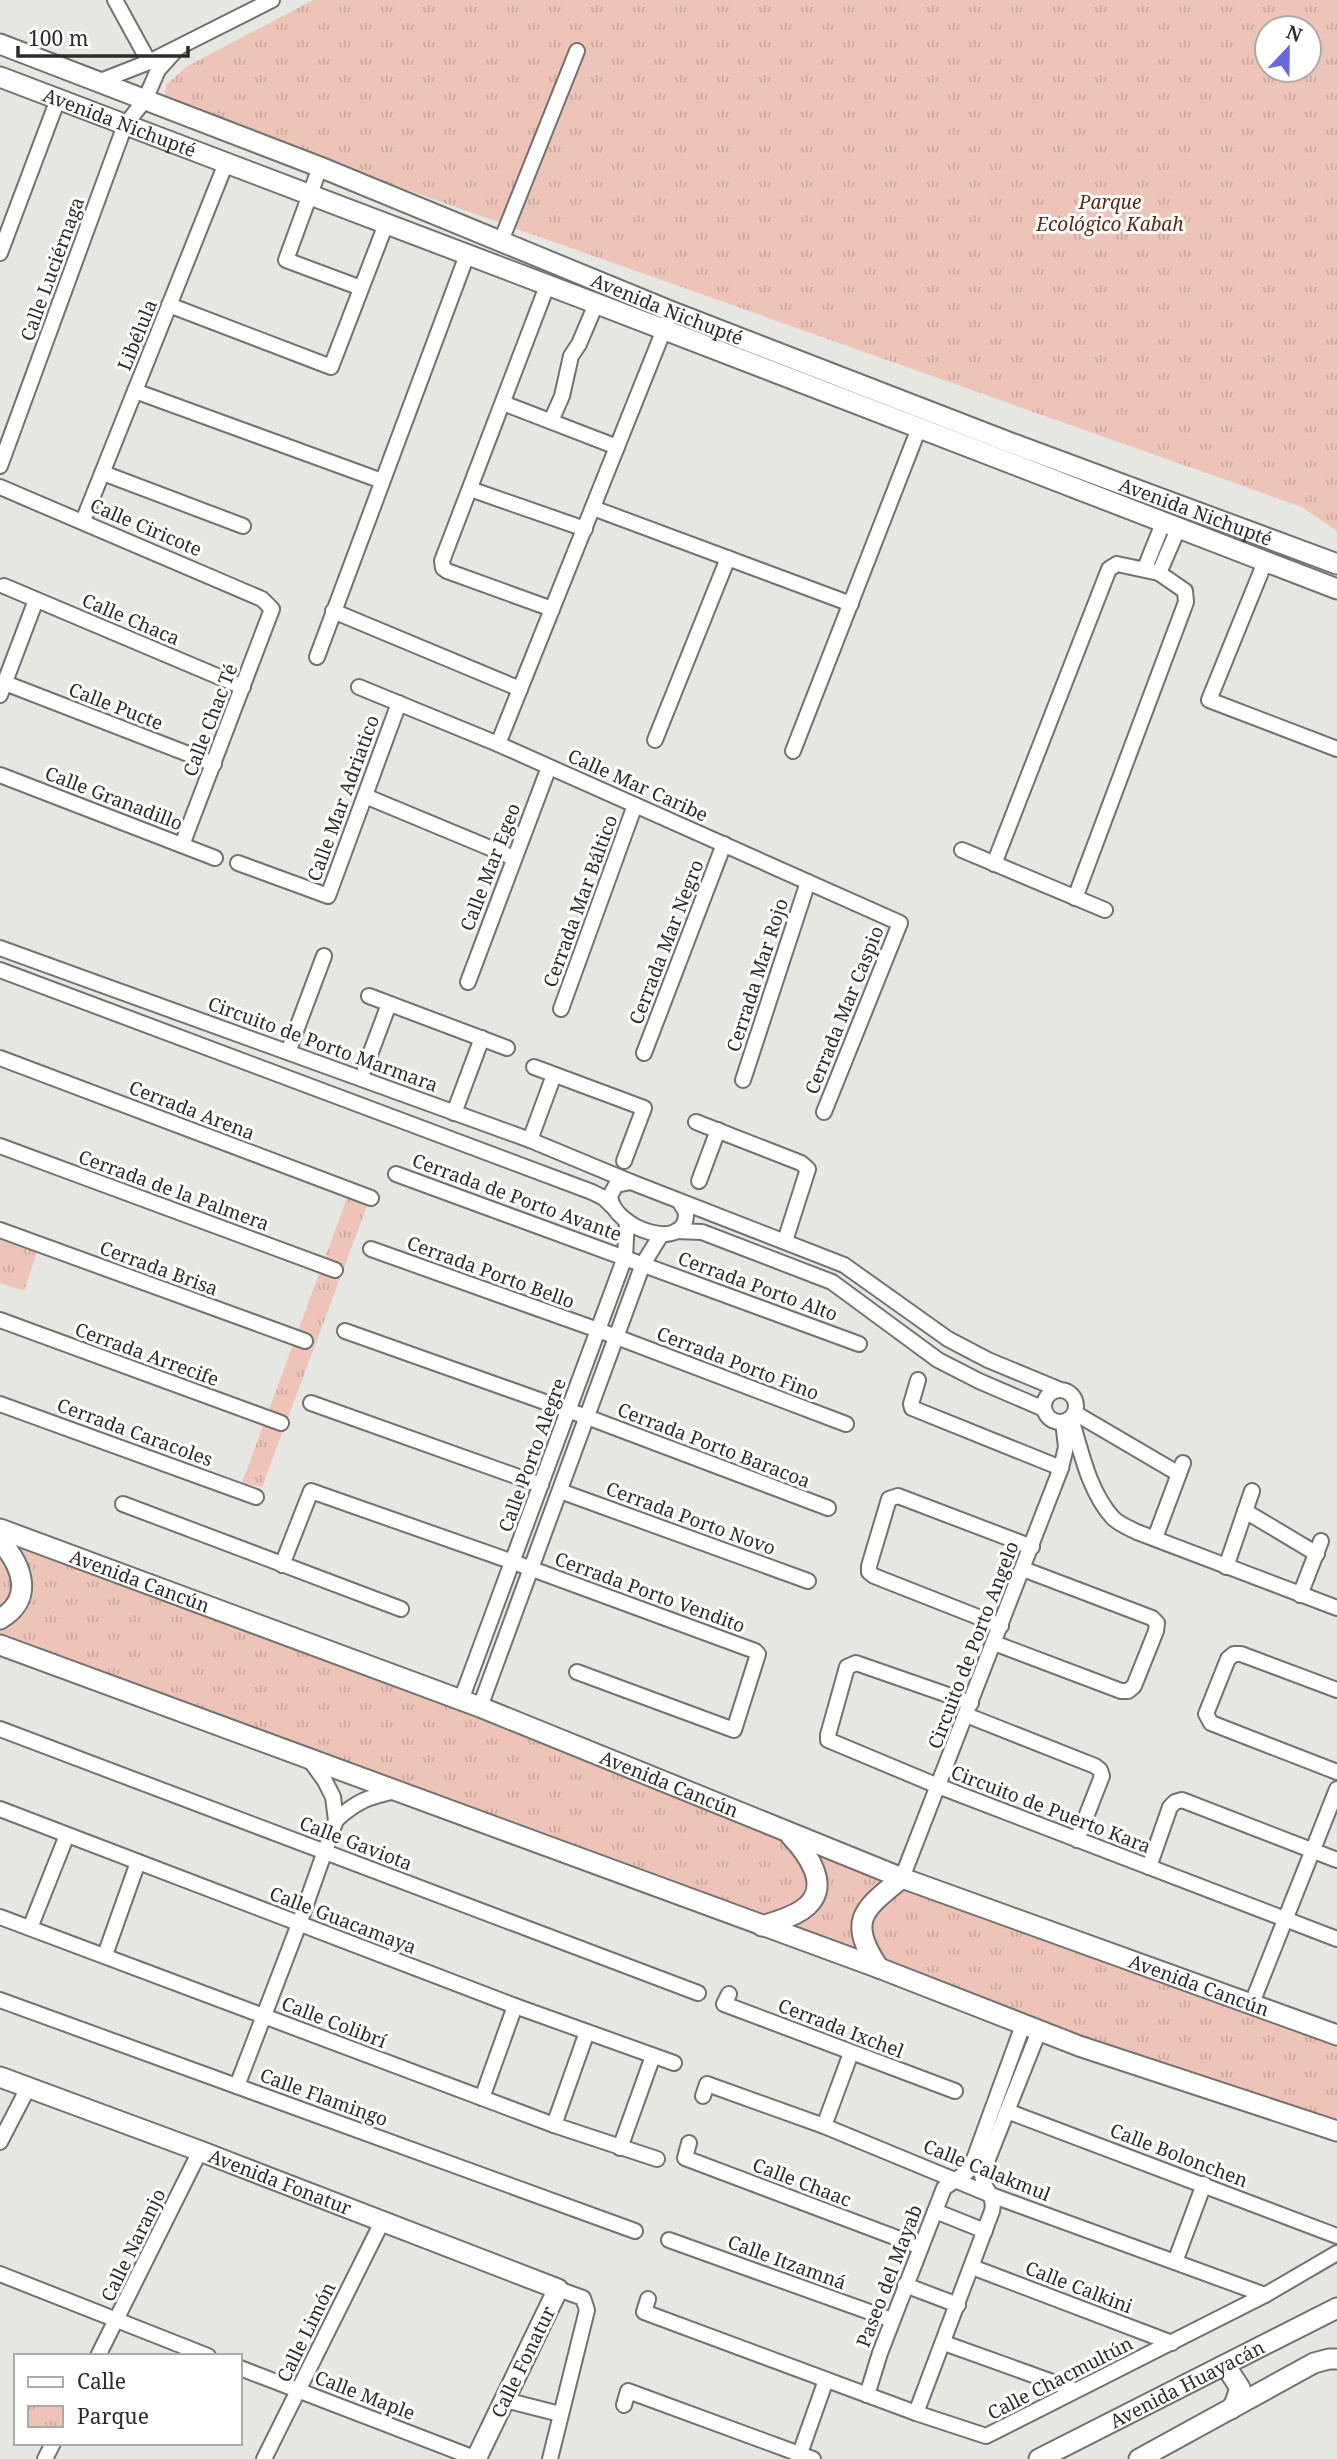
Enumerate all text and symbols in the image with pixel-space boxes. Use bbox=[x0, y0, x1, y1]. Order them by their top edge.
scale bar bbox=[18, 14, 187, 58]
north arrow bbox=[1253, 14, 1323, 84]
text: N bbox=[1283, 18, 1306, 48]
text: 100 m bbox=[28, 24, 89, 52]
street label: Avenida Nichupté bbox=[39, 82, 200, 163]
park label: Parque Ecológico Kabah bbox=[1035, 189, 1184, 237]
street label: Calle Luciérnaga bbox=[14, 193, 90, 345]
street label: Avenida Nichupté bbox=[587, 267, 747, 351]
street label: Libélula bbox=[111, 296, 163, 374]
street label: Avenida Nichupté bbox=[1115, 471, 1276, 552]
street label: Calle Ciricote bbox=[86, 492, 206, 562]
street label: Calle Chaca bbox=[78, 587, 184, 651]
street label: Calle Chac Té bbox=[177, 660, 243, 780]
street label: Calle Pucte bbox=[65, 676, 167, 736]
street label: Calle Mar Adriatico bbox=[301, 711, 385, 885]
street label: Calle Mar Caribe bbox=[564, 742, 712, 828]
street label: Calle Granadillo bbox=[41, 760, 187, 836]
street label: Calle Mar Egeo bbox=[454, 799, 526, 935]
street label: Cerrada Mar Báltico bbox=[537, 811, 623, 991]
street label: Cerrada Mar Negro bbox=[623, 856, 709, 1028]
street label: Cerrada Mar Rojo bbox=[720, 895, 794, 1055]
street label: Cerrada Mar Caspio bbox=[798, 922, 890, 1098]
street label: Circuito de Porto Marmara bbox=[204, 990, 442, 1098]
street label: Cerrada Arena bbox=[125, 1074, 259, 1146]
street label: Cerrada de la Palmera bbox=[75, 1143, 273, 1237]
street label: Cerrada de Porto Avante bbox=[409, 1147, 625, 1247]
street label: Cerrada Porto Bello bbox=[404, 1230, 578, 1314]
street label: Cerrada Brisa bbox=[96, 1235, 222, 1301]
street label: Cerrada Porto Alto bbox=[674, 1245, 842, 1327]
street label: Cerrada Arrecife bbox=[71, 1316, 223, 1392]
street label: Cerrada Porto Fino bbox=[653, 1320, 823, 1406]
street label: Calle Porto Alegre bbox=[492, 1374, 572, 1536]
street label: Cerrada Caracoles bbox=[54, 1392, 216, 1472]
street label: Cerrada Porto Baracoa bbox=[614, 1396, 814, 1494]
street label: Cerrada Porto Novo bbox=[603, 1475, 779, 1561]
street label: Circuito de Porto Angelo bbox=[921, 1537, 1025, 1753]
street label: Avenida Cancún bbox=[66, 1543, 213, 1619]
street label: Cerrada Porto Vendito bbox=[551, 1545, 749, 1639]
street label: Avenida Cancún bbox=[596, 1744, 742, 1823]
street label: Circuito de Puerto Kara bbox=[947, 1759, 1155, 1859]
street label: Calle Gaviota bbox=[296, 1810, 416, 1876]
street label: Calle Guacamaya bbox=[266, 1880, 420, 1960]
street label: Avenida Cancún bbox=[1125, 1948, 1273, 2022]
street label: Calle Colibrí bbox=[278, 1990, 390, 2054]
street label: Cerrada Ixchel bbox=[774, 1992, 908, 2064]
street label: Calle Flamingo bbox=[256, 2062, 392, 2132]
street label: Calle Bolonchen bbox=[1106, 2117, 1252, 2193]
street label: Calle Calakmul bbox=[919, 2133, 1055, 2207]
street label: Avenida Fonatur bbox=[205, 2143, 355, 2221]
street label: Calle Chaac bbox=[749, 2151, 855, 2213]
street label: Calle Naranjo bbox=[94, 2184, 172, 2306]
street label: Paseo del Mayab bbox=[850, 2201, 928, 2351]
street label: Calle Itzamná bbox=[724, 2229, 850, 2295]
street label: Calle Calkini bbox=[1022, 2255, 1136, 2319]
street label: Calle Limón bbox=[271, 2278, 341, 2386]
street label: Calle Fonatur bbox=[485, 2302, 561, 2422]
street label: Calle Chacmultún bbox=[983, 2330, 1137, 2426]
street label: Avenida Huayacán bbox=[1105, 2334, 1269, 2434]
legend bbox=[14, 2354, 242, 2445]
street label: Calle Maple bbox=[311, 2364, 419, 2426]
text: Calle bbox=[77, 2367, 126, 2395]
text: Parque bbox=[77, 2402, 149, 2430]

